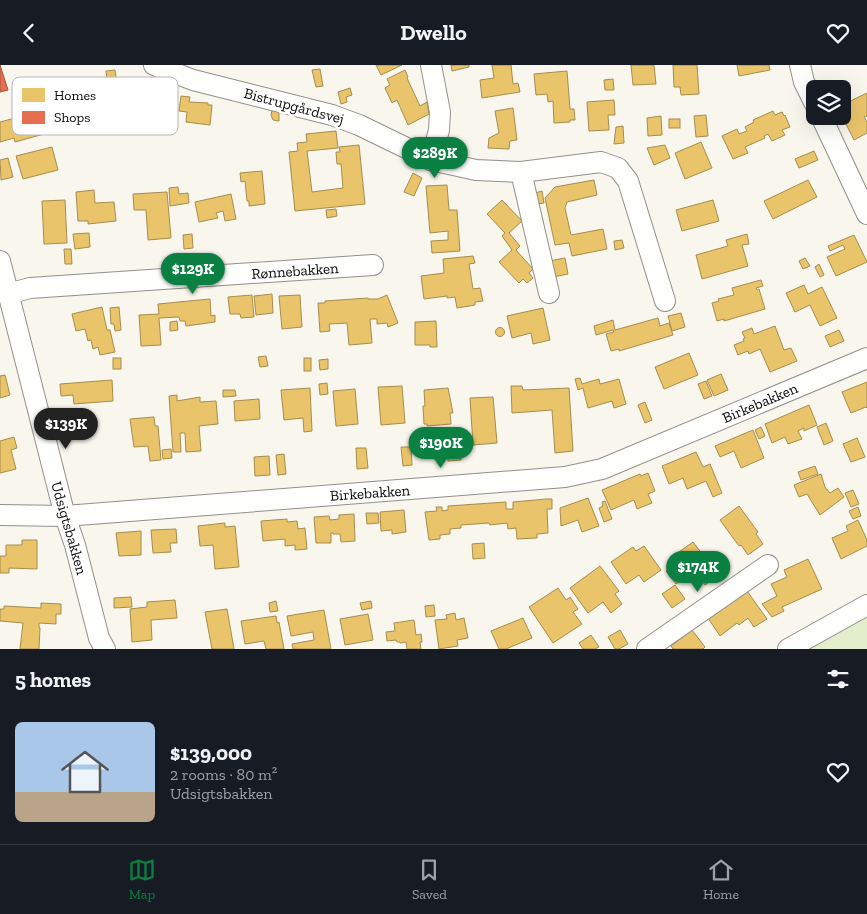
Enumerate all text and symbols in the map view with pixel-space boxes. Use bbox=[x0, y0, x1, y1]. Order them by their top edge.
icon: back bbox=[15, 19, 43, 47]
text: Dwello bbox=[400, 19, 467, 46]
icon: heart bbox=[824, 19, 852, 47]
legend bbox=[12, 77, 178, 135]
map controls bbox=[806, 80, 851, 125]
button: layers bbox=[806, 80, 851, 125]
street label: Bistrupgårdsvej bbox=[242, 84, 346, 128]
text: Homes bbox=[54, 87, 96, 104]
text: Shops bbox=[54, 109, 90, 126]
pin: $289K bbox=[400, 137, 470, 179]
text: $289K bbox=[413, 143, 457, 162]
pin: $129K bbox=[158, 253, 228, 295]
text: $129K bbox=[172, 259, 214, 278]
street label: Rønnebakken bbox=[251, 259, 340, 283]
street label: Birkebakken bbox=[720, 379, 801, 427]
pin: $139K bbox=[31, 407, 101, 450]
text: $139K bbox=[45, 414, 87, 433]
pin: $190K bbox=[406, 427, 476, 469]
text: $190K bbox=[420, 433, 462, 452]
street label: Udsigtsbakken bbox=[47, 479, 91, 577]
street label: Birkebakken bbox=[329, 481, 411, 505]
pin: $174K bbox=[663, 551, 733, 593]
text: $174K bbox=[677, 557, 719, 576]
icon: filters bbox=[824, 665, 852, 693]
text: 5 homes bbox=[15, 667, 91, 692]
text: $139,000 bbox=[170, 740, 252, 765]
icon: home bbox=[55, 742, 115, 802]
icon: heart bbox=[824, 758, 852, 786]
text: 2 rooms · 80 m² bbox=[170, 765, 277, 784]
text: Udsigtsbakken bbox=[170, 784, 272, 803]
tab: Map bbox=[128, 856, 156, 903]
tab: Saved bbox=[412, 856, 447, 903]
tab: Home bbox=[703, 856, 739, 903]

